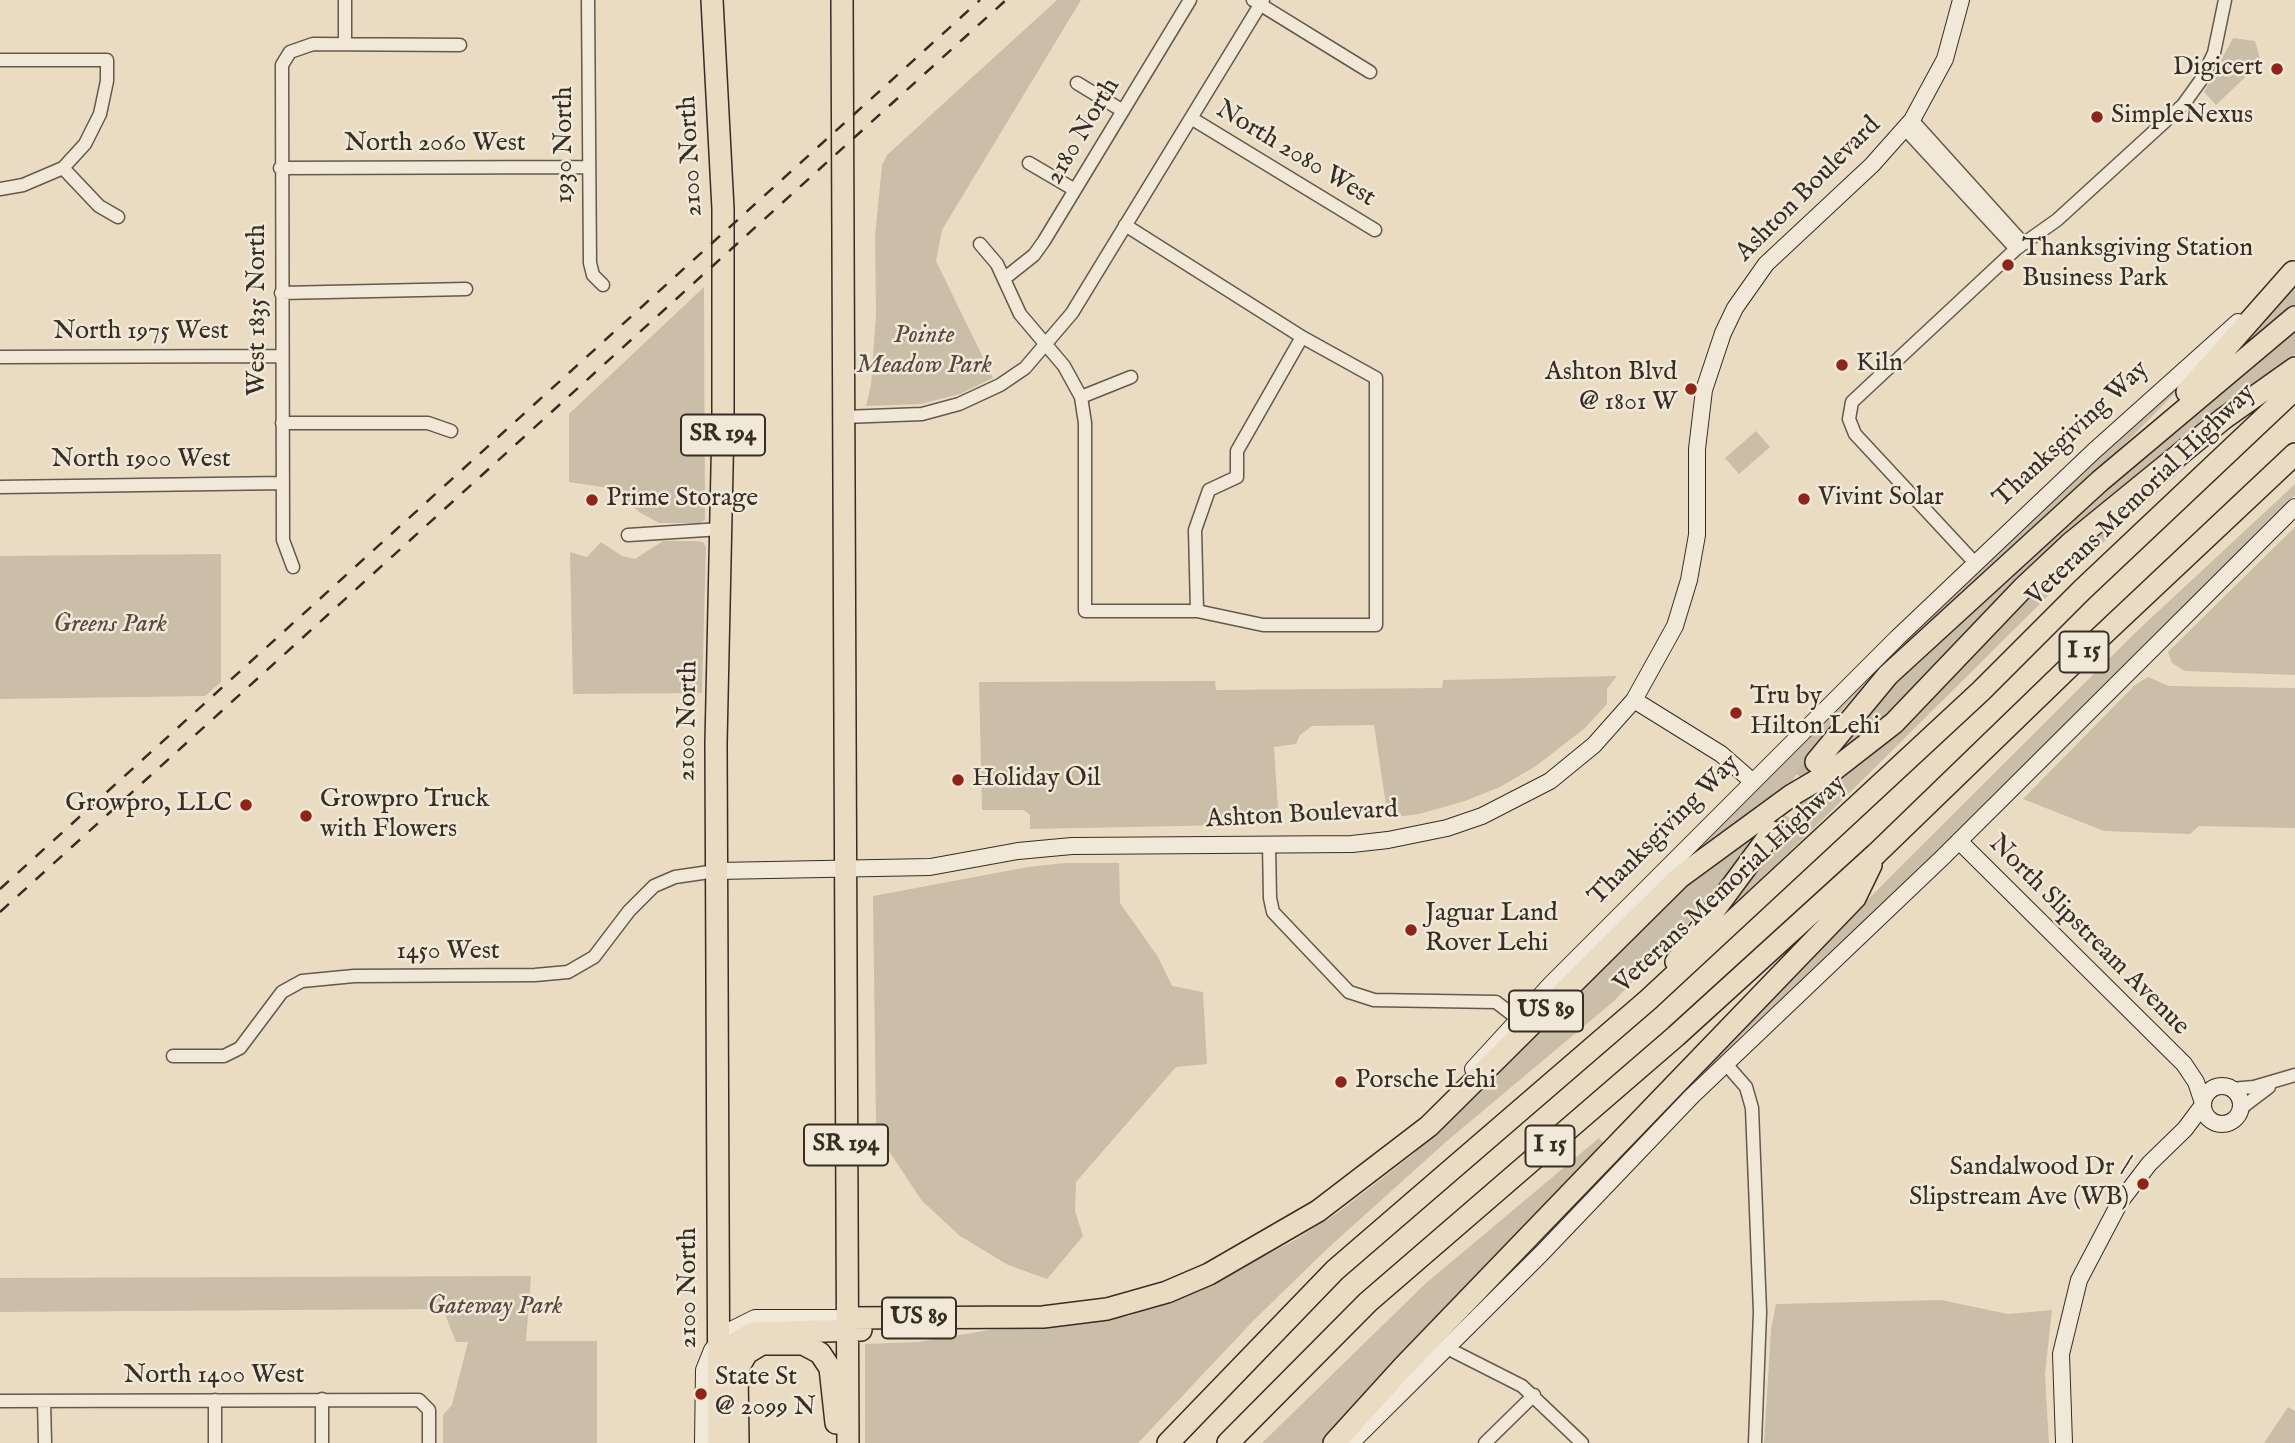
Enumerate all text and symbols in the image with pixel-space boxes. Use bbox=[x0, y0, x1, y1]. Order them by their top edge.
place label: Digicert bbox=[2173, 53, 2263, 85]
marker: Digicert bbox=[2269, 61, 2285, 77]
street label: 2180 North bbox=[1040, 73, 1128, 191]
street label: 1930 North bbox=[550, 86, 582, 204]
street label: 2100 North bbox=[673, 95, 711, 217]
street label: North 2080 West bbox=[1209, 95, 1381, 215]
place label: SimpleNexus bbox=[2111, 101, 2253, 133]
marker: SimpleNexus bbox=[2089, 109, 2105, 125]
street label: Ashton Boulevard bbox=[1730, 111, 1888, 269]
street label: North 2060 West bbox=[344, 129, 526, 161]
street label: West 1835 North bbox=[243, 224, 275, 396]
place label: Thanksgiving Station Business Park bbox=[2022, 234, 2253, 296]
marker: Thanksgiving Station Business Park bbox=[2000, 257, 2016, 273]
street label: North 1975 West bbox=[53, 317, 229, 349]
park label: Pointe Meadow Park bbox=[856, 321, 992, 382]
place label: Kiln bbox=[1856, 349, 1903, 381]
street label: Thanksgiving Way bbox=[1988, 355, 2156, 515]
marker: Kiln bbox=[1834, 357, 1850, 373]
place label: Ashton Blvd @ 1801 W bbox=[1545, 358, 1677, 420]
street label: Veterans Memorial Highway bbox=[2021, 378, 2263, 614]
marker: Ashton Blvd @ 1801 W bbox=[1683, 381, 1699, 397]
road number: SR 194 bbox=[681, 414, 765, 456]
street label: North 1900 West bbox=[51, 445, 231, 477]
place label: Vivint Solar bbox=[1818, 483, 1944, 515]
place label: Prime Storage bbox=[606, 484, 758, 516]
marker: Vivint Solar bbox=[1796, 491, 1812, 507]
marker: Prime Storage bbox=[584, 492, 600, 508]
park label: Greens Park bbox=[53, 610, 167, 642]
road number: I 15 bbox=[2060, 632, 2108, 672]
street label: 2100 North bbox=[672, 660, 706, 782]
place label: Tru by Hilton Lehi bbox=[1750, 682, 1880, 744]
marker: Tru by Hilton Lehi bbox=[1728, 705, 1744, 721]
street label: Thanksgiving Way bbox=[1583, 749, 1747, 913]
place label: Holiday Oil bbox=[972, 764, 1101, 796]
street label: Veterans Memorial Highway bbox=[1608, 769, 1854, 1001]
marker: Holiday Oil bbox=[950, 772, 966, 788]
place label: Growpro Truck with Flowers bbox=[320, 785, 489, 846]
place label: Growpro, LLC bbox=[65, 789, 232, 821]
street label: Ashton Boulevard bbox=[1205, 795, 1399, 837]
marker: Growpro, LLC bbox=[238, 797, 254, 813]
marker: Growpro Truck with Flowers bbox=[298, 808, 314, 824]
street label: North Slipstream Avenue bbox=[1981, 829, 2195, 1043]
place label: Jaguar Land Rover Lehi bbox=[1425, 899, 1558, 960]
marker: Jaguar Land Rover Lehi bbox=[1403, 922, 1419, 938]
street label: 1450 West bbox=[396, 937, 500, 969]
road number: US 89 bbox=[1509, 990, 1583, 1031]
place label: Porsche Lehi bbox=[1355, 1066, 1496, 1098]
marker: Porsche Lehi bbox=[1333, 1074, 1349, 1090]
road number: SR 194 bbox=[804, 1125, 888, 1166]
road number: I 15 bbox=[1526, 1126, 1574, 1166]
place label: Sandalwood Dr / Slipstream Ave (WB) bbox=[1909, 1153, 2129, 1214]
marker: Sandalwood Dr / Slipstream Ave (WB) bbox=[2135, 1176, 2151, 1192]
street label: 2100 North bbox=[674, 1228, 706, 1348]
park label: Gateway Park bbox=[427, 1292, 563, 1324]
road number: US 89 bbox=[882, 1298, 956, 1338]
street label: North 1400 West bbox=[124, 1361, 304, 1393]
place label: State St @ 2099 N bbox=[715, 1363, 816, 1424]
marker: State St @ 2099 N bbox=[693, 1386, 709, 1402]

